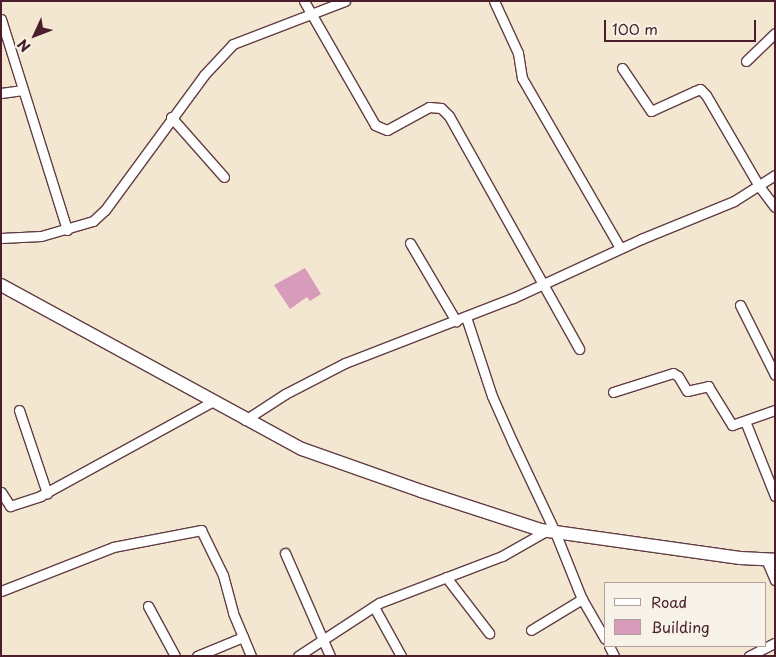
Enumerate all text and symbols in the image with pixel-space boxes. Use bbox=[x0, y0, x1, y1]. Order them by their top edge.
north arrow bbox=[10, 10, 60, 60]
scale bar bbox=[606, 10, 758, 42]
text: 100 m bbox=[612, 17, 658, 40]
text: N bbox=[12, 34, 35, 57]
legend bbox=[604, 582, 766, 647]
text: Road bbox=[651, 590, 687, 613]
text: Building bbox=[651, 615, 710, 638]

